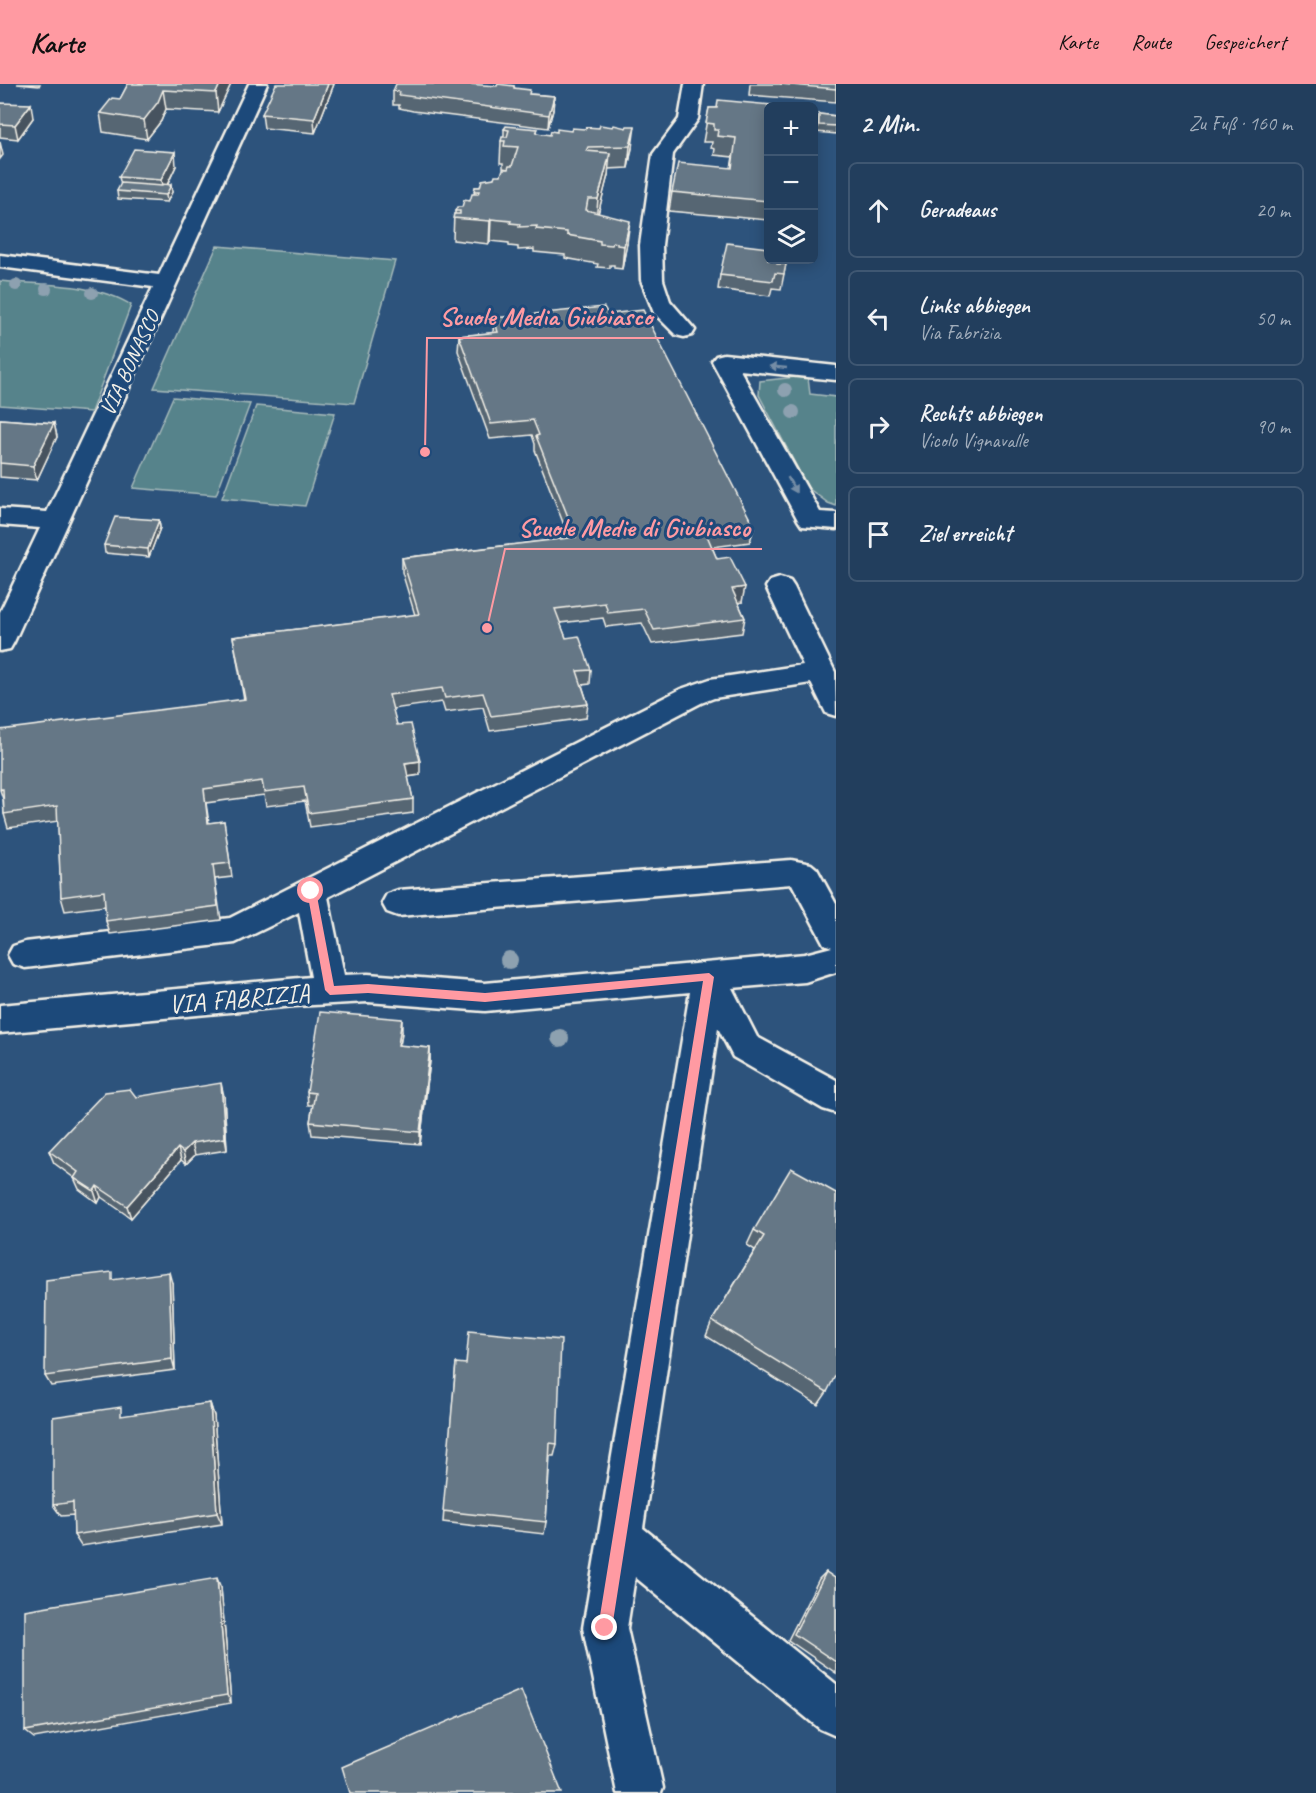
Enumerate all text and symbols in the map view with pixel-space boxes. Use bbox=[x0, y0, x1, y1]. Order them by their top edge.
text: Karte bbox=[30, 25, 84, 60]
text: Karte bbox=[1058, 29, 1098, 55]
text: Route bbox=[1131, 29, 1171, 55]
text: Gespeichert bbox=[1204, 29, 1286, 55]
map controls bbox=[764, 102, 818, 264]
button: + bbox=[764, 102, 818, 156]
text: 2 Min. bbox=[860, 107, 919, 140]
text: Zu Fuß · 160 m bbox=[1189, 111, 1292, 136]
button: − bbox=[764, 156, 818, 210]
icon: ahead bbox=[862, 194, 895, 227]
text: Geradeaus bbox=[919, 196, 996, 224]
text: 20 m bbox=[1256, 198, 1290, 223]
button: layers bbox=[764, 210, 818, 264]
text: Links abbiegen bbox=[919, 292, 1030, 320]
callout: Scuole Media Giubiasco bbox=[427, 293, 664, 338]
text: Scuole Media Giubiasco bbox=[439, 299, 655, 333]
icon: left bbox=[862, 302, 895, 335]
street label: VIA BONASCO bbox=[93, 305, 167, 420]
text: 50 m bbox=[1256, 306, 1290, 331]
text: Via Fabrizia bbox=[919, 320, 1000, 345]
one-way arrow bbox=[768, 362, 787, 372]
text: Rechts abbiegen bbox=[919, 400, 1042, 428]
icon: right bbox=[862, 410, 895, 443]
text: 90 m bbox=[1256, 414, 1290, 439]
text: Vicolo Vignavalle bbox=[919, 428, 1028, 453]
one-way arrow bbox=[787, 477, 797, 494]
callout: Scuole Medie di Giubiasco bbox=[505, 504, 762, 549]
text: Scuole Medie di Giubiasco bbox=[518, 510, 752, 544]
icon: arrive bbox=[862, 518, 895, 551]
text: Ziel erreicht bbox=[919, 520, 1012, 548]
route start bbox=[297, 877, 323, 903]
street label: VIA FABRIZIA bbox=[167, 976, 312, 1021]
route end bbox=[591, 1614, 617, 1640]

